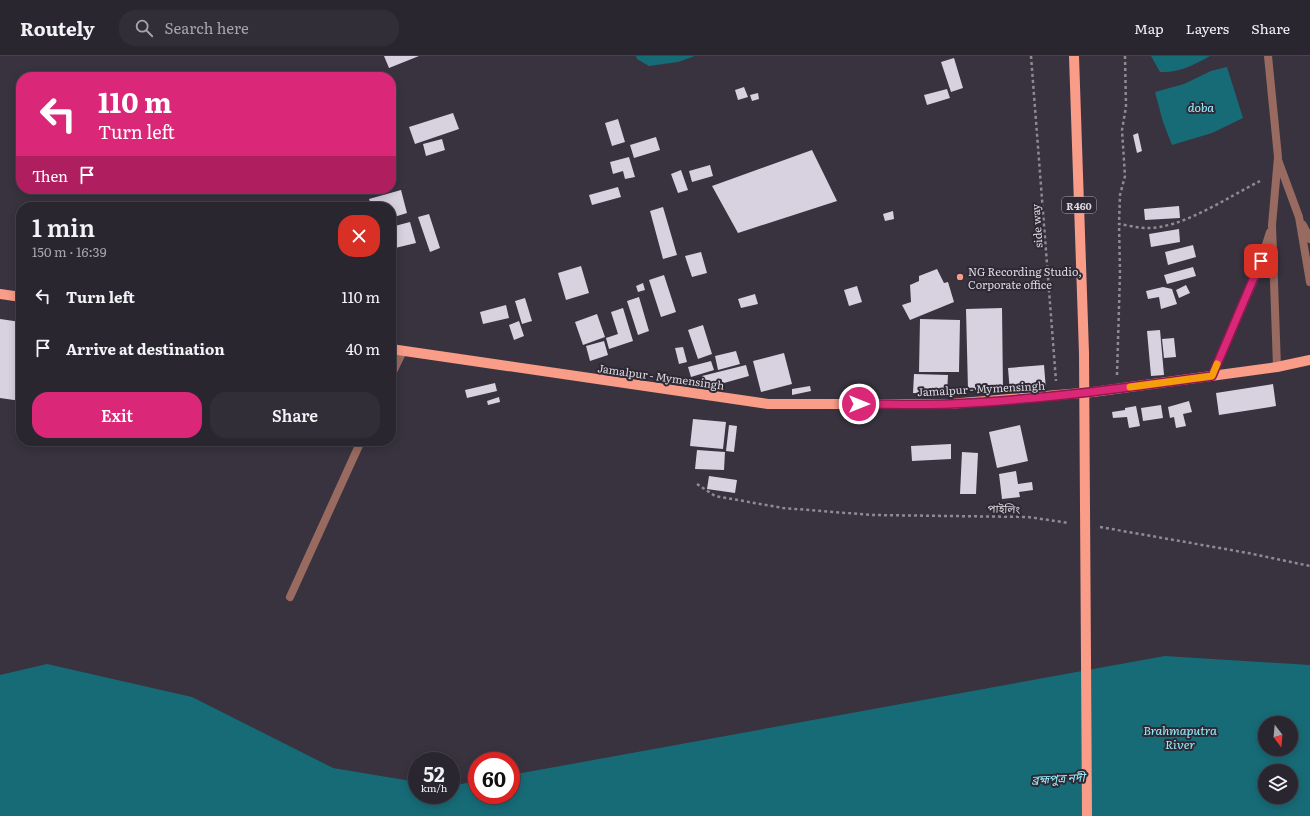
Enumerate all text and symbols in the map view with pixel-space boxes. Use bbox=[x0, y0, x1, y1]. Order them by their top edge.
search box bbox=[119, 10, 399, 46]
text: Routely bbox=[20, 14, 95, 42]
text: Search here bbox=[165, 16, 249, 39]
icon: search bbox=[133, 17, 155, 39]
text: Map bbox=[1134, 18, 1164, 38]
text: Layers bbox=[1186, 18, 1229, 38]
text: Share bbox=[1251, 18, 1290, 38]
text: 110 m bbox=[98, 80, 172, 122]
icon: left bbox=[32, 88, 84, 140]
water label: doba bbox=[1188, 98, 1214, 116]
text: Turn left bbox=[98, 118, 175, 145]
text: Then bbox=[32, 164, 68, 187]
icon: arrive bbox=[76, 164, 98, 186]
road number: R460 bbox=[1062, 197, 1096, 213]
street label: side way bbox=[1026, 203, 1046, 249]
text: 1 min bbox=[32, 209, 95, 244]
button: close bbox=[338, 215, 380, 257]
text: 150 m · 16:39 bbox=[32, 242, 106, 261]
pin bbox=[1244, 244, 1278, 278]
icon: arrive bbox=[1250, 250, 1272, 272]
place label: NG Recording Studio, Corporate office bbox=[968, 263, 1082, 292]
marker: NG Recording Studio, Corporate office bbox=[955, 272, 965, 282]
icon: left bbox=[32, 285, 54, 307]
text: Turn left bbox=[66, 285, 135, 308]
text: 110 m bbox=[342, 285, 380, 308]
icon: arrive bbox=[32, 337, 54, 359]
text: Arrive at destination bbox=[66, 337, 225, 360]
text: 40 m bbox=[346, 337, 380, 360]
street label: Jamalpur - Mymensingh bbox=[596, 359, 726, 393]
street label: Jamalpur - Mymensingh bbox=[917, 377, 1045, 399]
position arrow bbox=[838, 383, 880, 425]
button: Exit bbox=[32, 392, 202, 438]
button: Share bbox=[210, 392, 380, 438]
street label: পাইলিং bbox=[987, 499, 1021, 517]
north arrow bbox=[1258, 716, 1298, 756]
map controls bbox=[1258, 716, 1298, 804]
water label: Brahmaputra River bbox=[1143, 721, 1217, 753]
speed limit sign: 60 bbox=[468, 752, 520, 804]
text: 52 bbox=[423, 758, 445, 788]
button: layers bbox=[1258, 764, 1298, 804]
water label: ব্রহ্মপুত্র নদী bbox=[1031, 767, 1088, 788]
text: km/h bbox=[421, 780, 447, 795]

